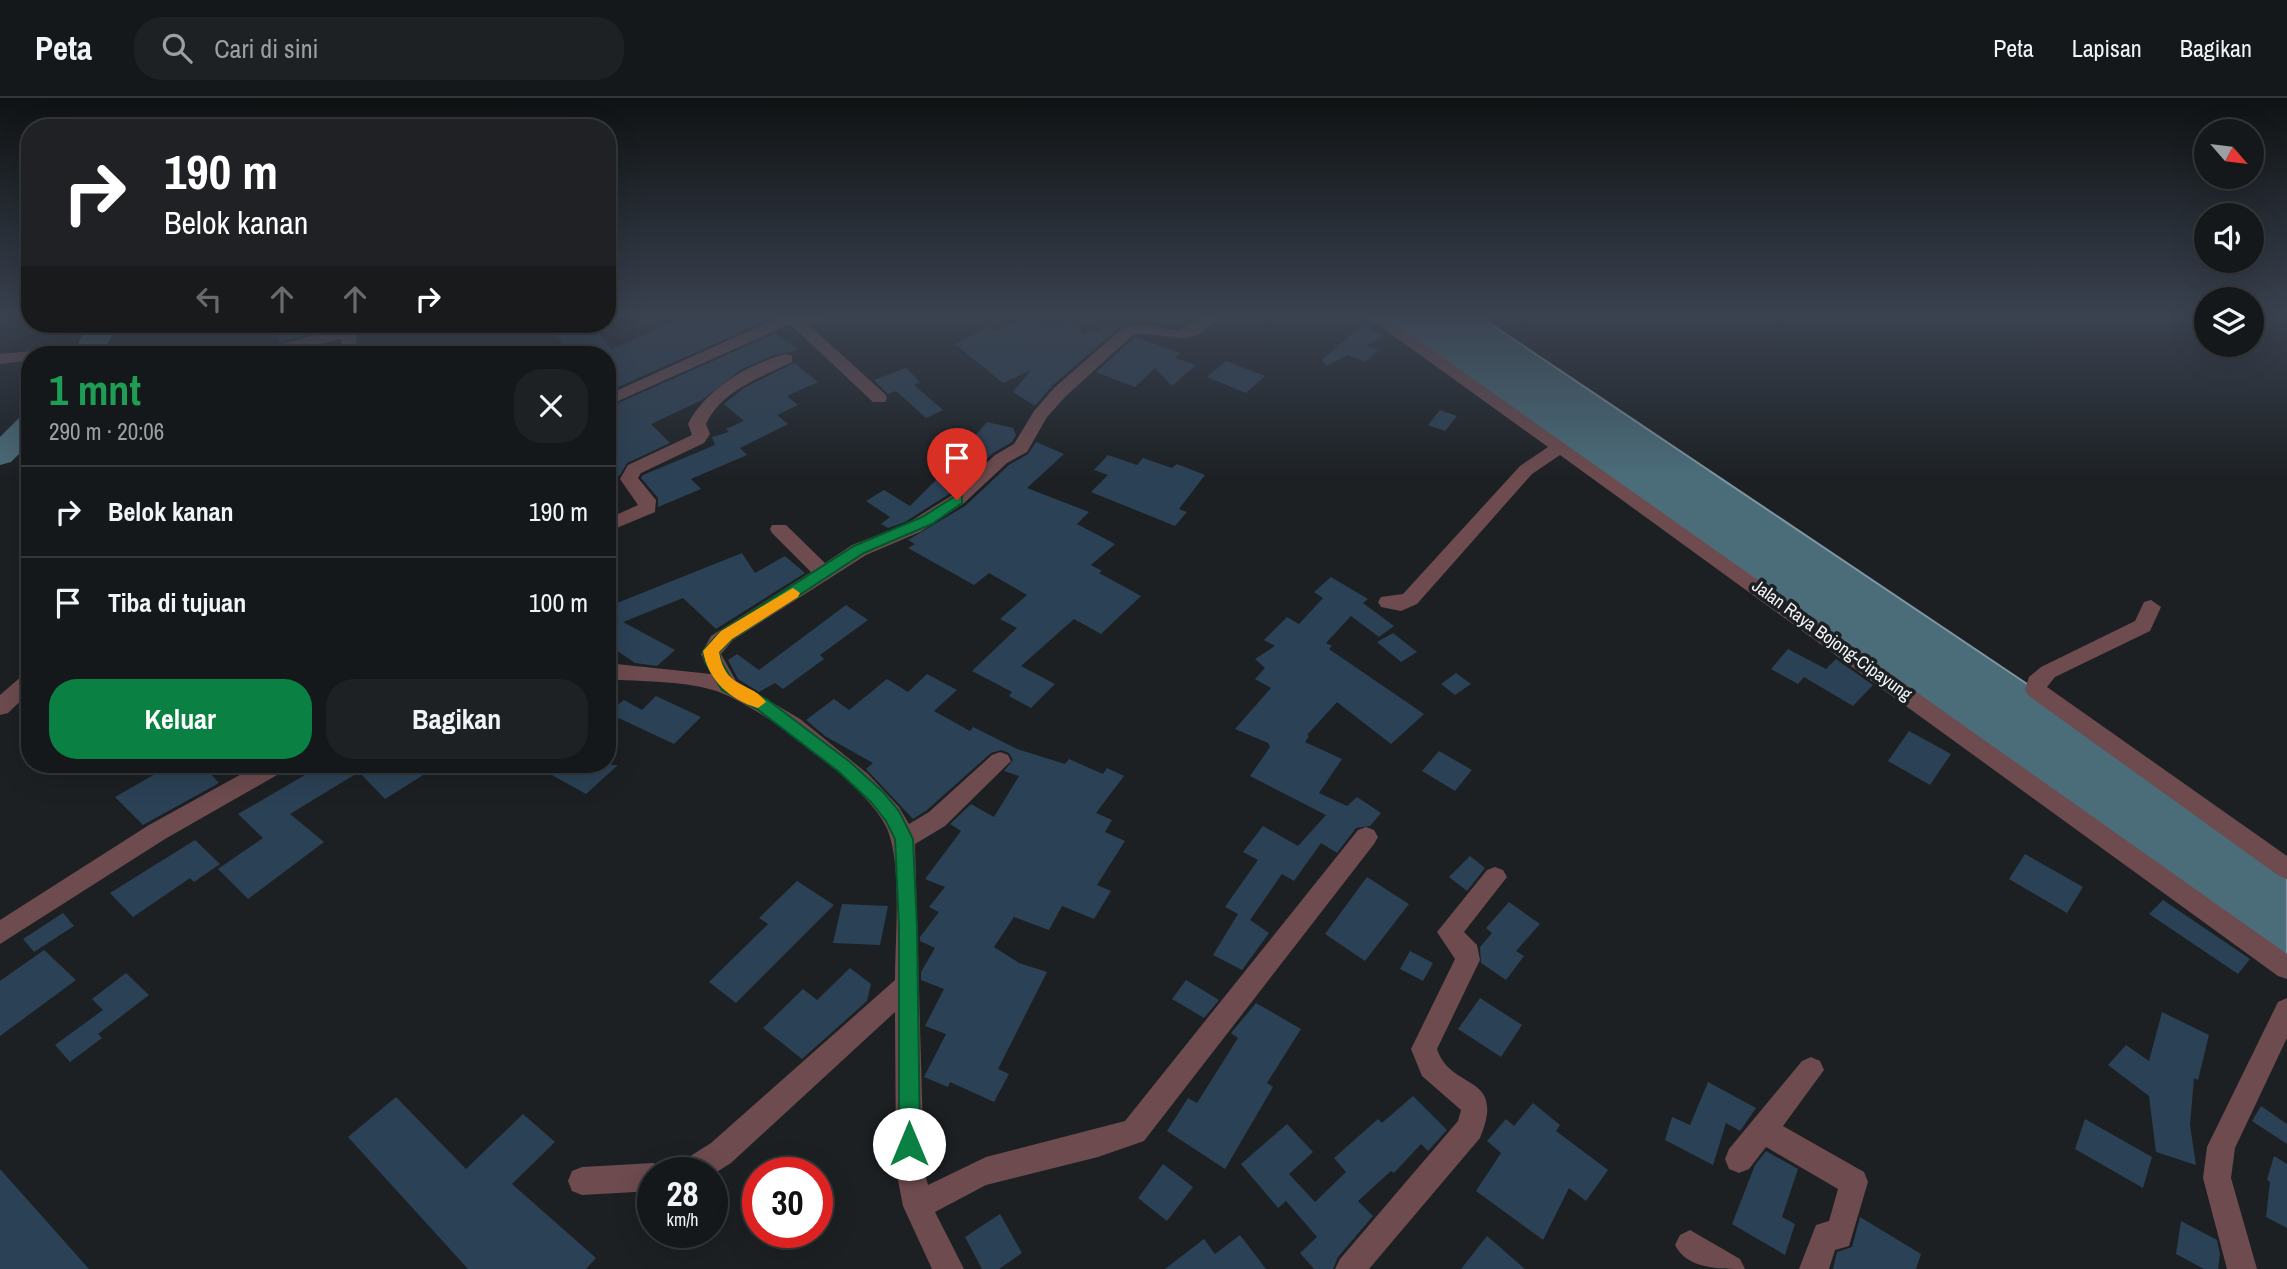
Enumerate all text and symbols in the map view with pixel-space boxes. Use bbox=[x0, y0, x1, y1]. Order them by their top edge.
search box bbox=[134, 17, 624, 80]
text: Peta bbox=[35, 26, 92, 70]
icon: search bbox=[158, 29, 196, 67]
text: Cari di sini bbox=[214, 31, 318, 66]
text: Peta bbox=[1993, 32, 2034, 64]
text: Lapisan bbox=[2072, 32, 2142, 64]
text: Bagikan bbox=[2180, 32, 2252, 64]
north arrow bbox=[2194, 119, 2264, 189]
map controls bbox=[2194, 119, 2264, 357]
text: 190 m bbox=[164, 138, 278, 204]
icon: right bbox=[49, 147, 140, 238]
text: Belok kanan bbox=[164, 201, 308, 244]
button: sound bbox=[2194, 203, 2264, 273]
icon: left bbox=[190, 280, 228, 318]
icon: ahead bbox=[263, 280, 301, 318]
icon: ahead bbox=[336, 280, 374, 318]
icon: right bbox=[409, 280, 447, 318]
button: layers bbox=[2194, 287, 2264, 357]
text: 1 mnt bbox=[49, 362, 141, 418]
button: close bbox=[514, 369, 588, 443]
text: 290 m · 20:06 bbox=[49, 416, 164, 447]
pin bbox=[927, 428, 987, 500]
icon: arrive bbox=[938, 439, 976, 477]
icon: right bbox=[49, 493, 87, 531]
text: Belok kanan bbox=[108, 494, 234, 529]
text: 190 m bbox=[529, 494, 588, 529]
street label: Jalan Raya Bojong-Cipayung bbox=[1747, 573, 1918, 707]
icon: arrive bbox=[49, 584, 87, 622]
text: Tiba di tujuan bbox=[108, 585, 246, 620]
text: 100 m bbox=[529, 585, 588, 620]
button: Keluar bbox=[49, 679, 312, 759]
button: Bagikan bbox=[326, 679, 588, 759]
position arrow bbox=[872, 1107, 946, 1181]
speed limit sign: 30 bbox=[742, 1157, 833, 1248]
text: 28 bbox=[667, 1170, 698, 1217]
text: km/h bbox=[667, 1207, 699, 1232]

